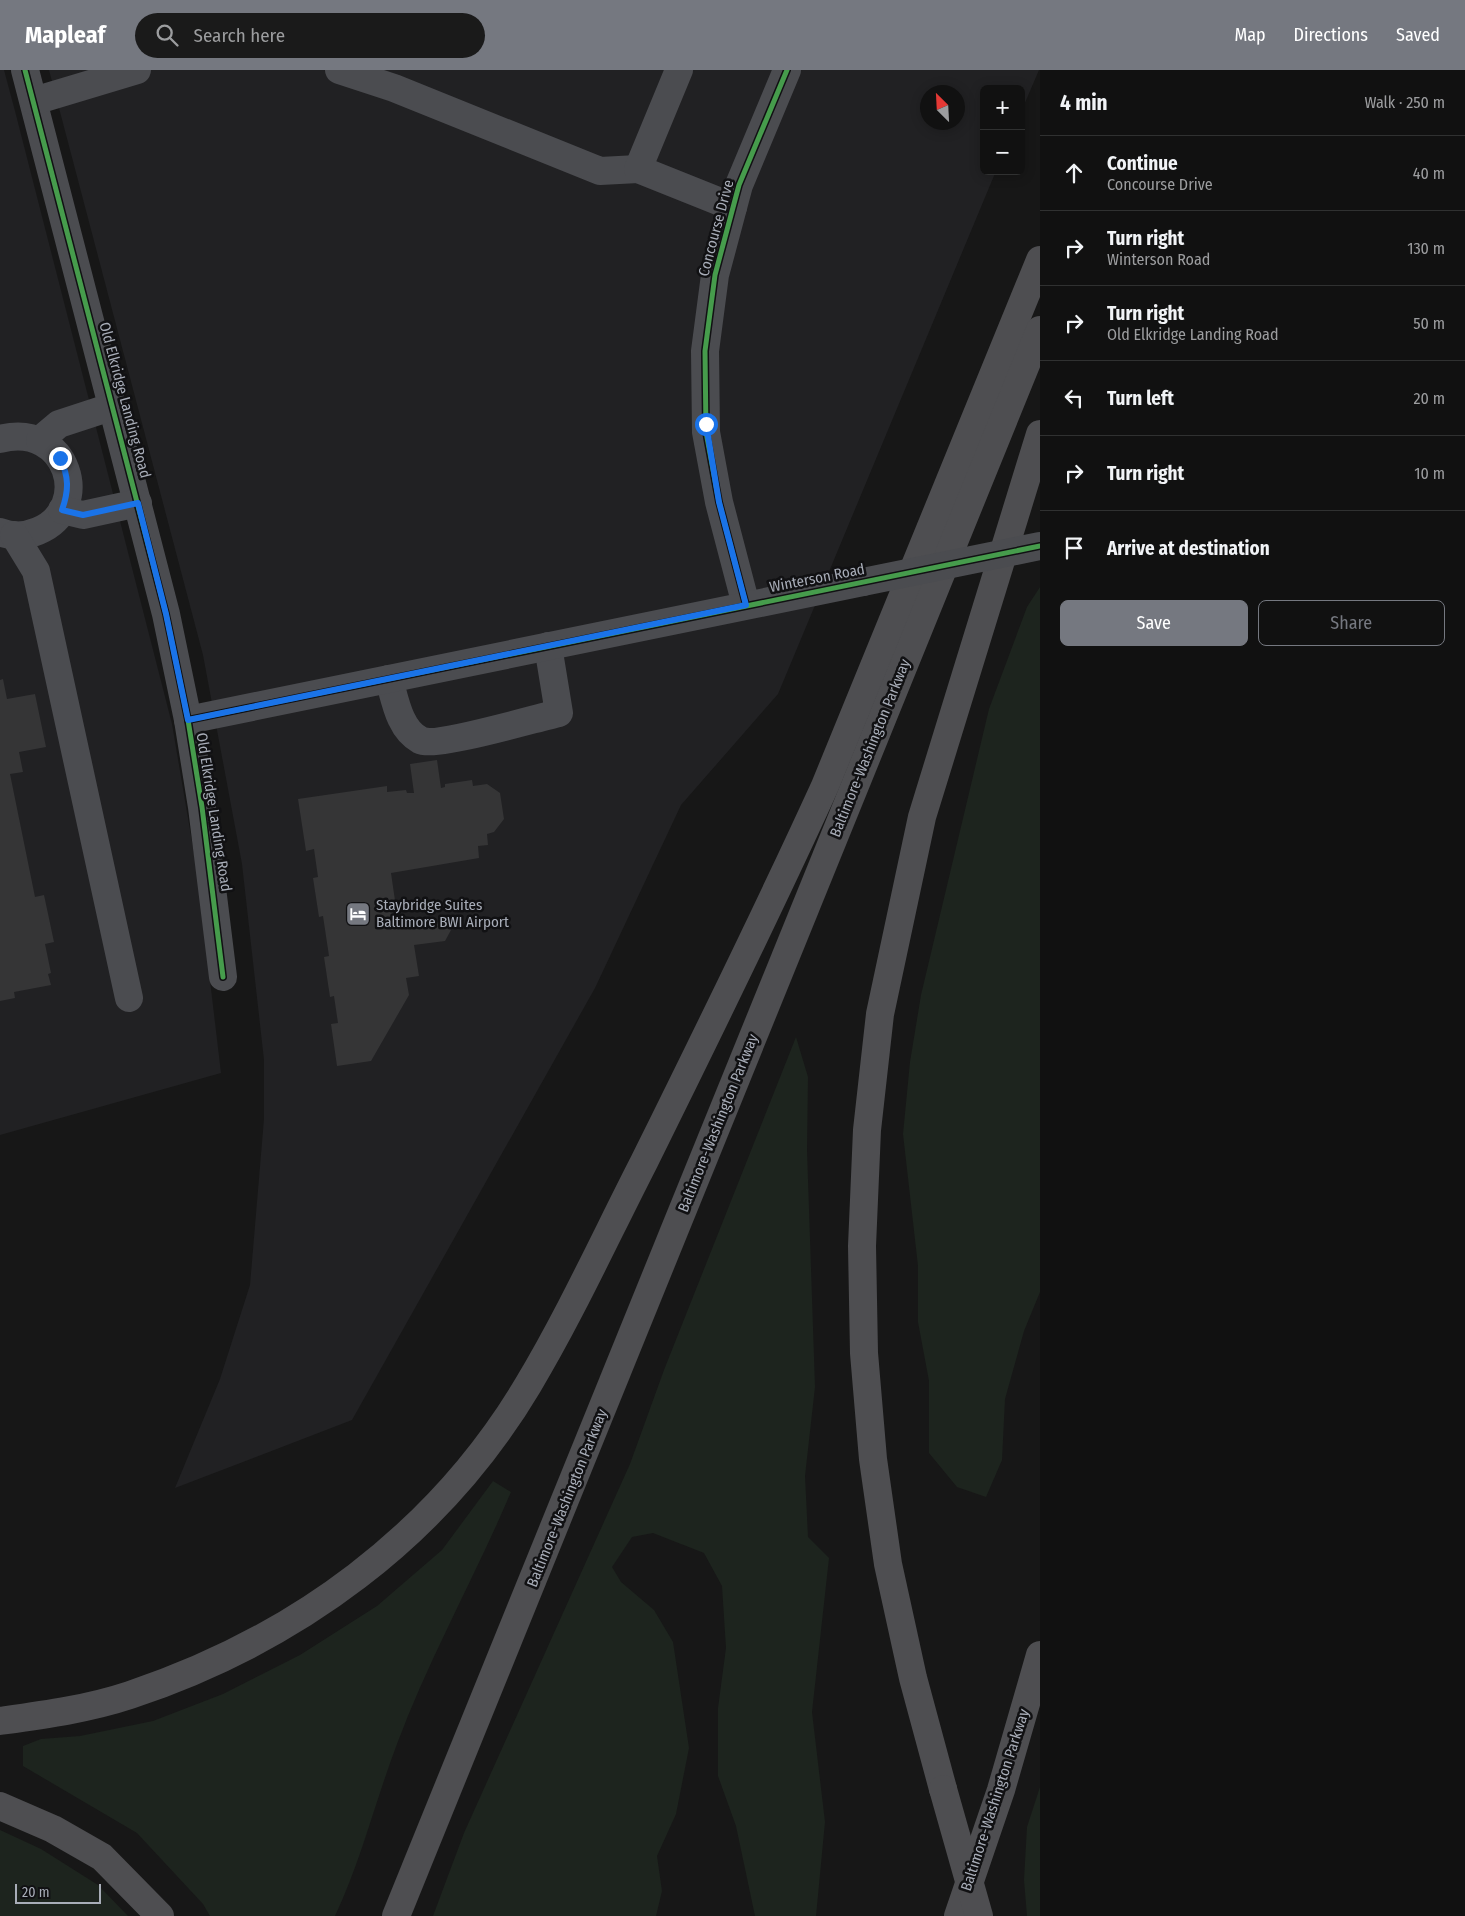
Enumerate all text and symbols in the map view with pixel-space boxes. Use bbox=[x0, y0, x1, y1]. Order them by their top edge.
search box bbox=[135, 13, 485, 58]
text: Mapleaf bbox=[25, 21, 105, 49]
icon: search bbox=[153, 21, 181, 49]
text: Search here bbox=[193, 24, 285, 47]
text: Map bbox=[1234, 24, 1266, 46]
text: Directions bbox=[1294, 24, 1368, 46]
text: Saved bbox=[1396, 24, 1440, 46]
north arrow bbox=[920, 85, 965, 130]
map controls bbox=[980, 85, 1025, 175]
button: + bbox=[980, 85, 1025, 130]
text: 4 min bbox=[1060, 90, 1108, 116]
text: Walk · 250 m bbox=[1364, 93, 1445, 112]
button: − bbox=[980, 130, 1025, 175]
text: Continue bbox=[1107, 152, 1178, 175]
icon: ahead bbox=[1060, 159, 1088, 187]
text: 40 m bbox=[1413, 164, 1445, 183]
text: Concourse Drive bbox=[1107, 175, 1213, 194]
street label: Concourse Drive bbox=[694, 178, 738, 278]
text: Turn right bbox=[1107, 227, 1184, 250]
icon: right bbox=[1060, 234, 1088, 262]
text: 130 m bbox=[1407, 239, 1445, 258]
text: Winterson Road bbox=[1107, 250, 1210, 269]
text: Turn right bbox=[1107, 302, 1184, 325]
icon: right bbox=[1060, 309, 1088, 337]
text: 50 m bbox=[1413, 314, 1445, 333]
street label: Old Elkridge Landing Road bbox=[96, 320, 154, 480]
text: Old Elkridge Landing Road bbox=[1107, 325, 1278, 344]
icon: left bbox=[1060, 384, 1088, 412]
text: Turn left bbox=[1107, 387, 1174, 410]
text: 20 m bbox=[1414, 389, 1445, 408]
route start bbox=[695, 413, 718, 436]
route end bbox=[49, 447, 72, 470]
icon: right bbox=[1060, 459, 1088, 487]
text: Turn right bbox=[1107, 462, 1184, 485]
text: 10 m bbox=[1414, 464, 1445, 483]
icon: arrive bbox=[1060, 534, 1088, 562]
text: Arrive at destination bbox=[1107, 537, 1270, 560]
street label: Winterson Road bbox=[768, 560, 866, 596]
button: Save bbox=[1060, 600, 1248, 646]
button: Share bbox=[1258, 600, 1445, 646]
street label: Baltimore-Washington Parkway bbox=[826, 656, 914, 840]
street label: Old Elkridge Landing Road bbox=[193, 731, 235, 893]
place label: Staybridge Suites Baltimore BWI Airport bbox=[376, 896, 509, 931]
hotel icon: Staybridge Suites Baltimore BWI Airport bbox=[345, 901, 371, 927]
street label: Baltimore-Washington Parkway bbox=[674, 1031, 762, 1215]
street label: Baltimore-Washington Parkway bbox=[523, 1406, 611, 1590]
street label: Baltimore-Washington Parkway bbox=[957, 1706, 1033, 1893]
scale bar bbox=[15, 1881, 101, 1904]
text: 20 m bbox=[22, 1884, 50, 1901]

